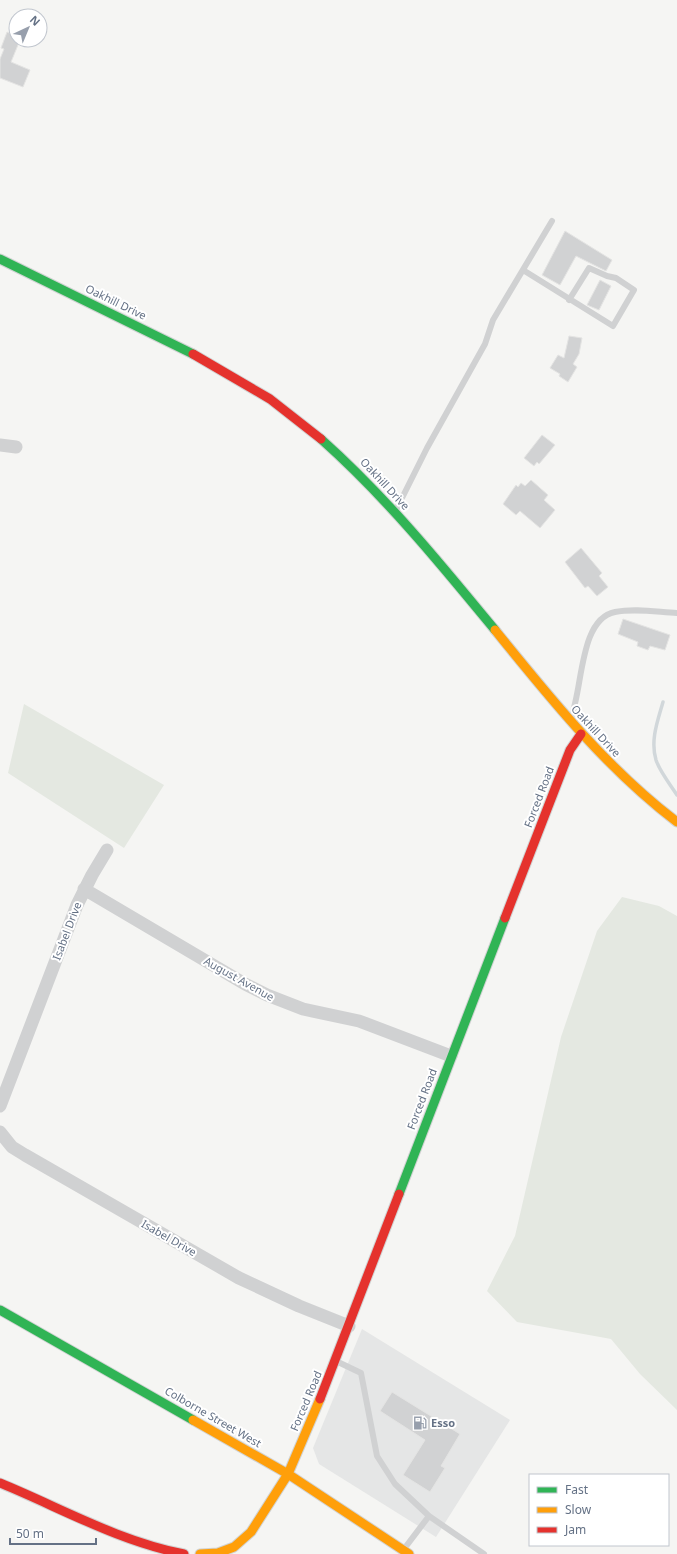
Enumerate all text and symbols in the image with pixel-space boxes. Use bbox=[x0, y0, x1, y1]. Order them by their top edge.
north arrow bbox=[8, 8, 48, 48]
text: N bbox=[27, 12, 44, 29]
street label: Oakhill Drive bbox=[83, 280, 149, 323]
street label: Oakhill Drive bbox=[357, 454, 413, 513]
street label: Oakhill Drive bbox=[568, 701, 624, 760]
street label: Forced Road bbox=[520, 764, 557, 829]
street label: Isabel Drive bbox=[49, 900, 84, 962]
street label: August Avenue bbox=[201, 953, 277, 1004]
street label: Forced Road bbox=[403, 1066, 440, 1131]
street label: Isabel Drive bbox=[139, 1216, 199, 1259]
street label: Forced Road bbox=[286, 1368, 325, 1433]
street label: Colborne Street West bbox=[162, 1383, 264, 1450]
fuel station icon: Esso bbox=[412, 1415, 428, 1431]
place label: Esso bbox=[431, 1415, 455, 1430]
legend bbox=[529, 1474, 669, 1546]
text: Fast bbox=[565, 1481, 589, 1498]
text: Slow bbox=[565, 1501, 592, 1518]
scale bar bbox=[10, 1520, 96, 1546]
text: Jam bbox=[564, 1521, 586, 1538]
text: 50 m bbox=[16, 1525, 44, 1542]

